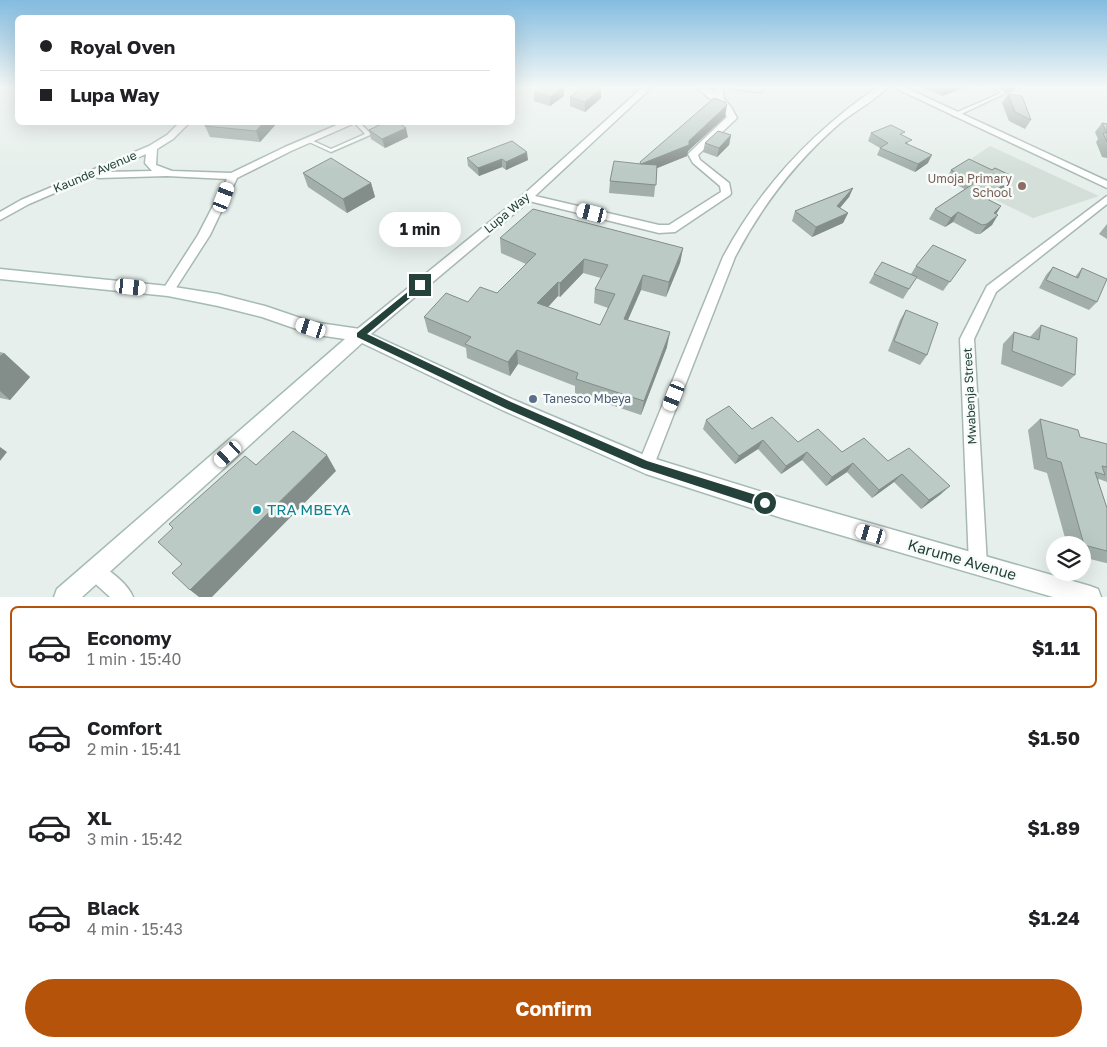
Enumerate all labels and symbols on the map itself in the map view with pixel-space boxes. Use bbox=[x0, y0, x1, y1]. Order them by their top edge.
street label: Kaunde Avenue bbox=[51, 147, 139, 196]
place label: Umoja Primary School bbox=[928, 171, 1012, 200]
car bbox=[211, 180, 236, 214]
marker: Umoja Primary School bbox=[1016, 180, 1028, 192]
street label: Lupa Way bbox=[481, 189, 533, 236]
car bbox=[575, 202, 608, 224]
callout: 1 min bbox=[379, 212, 461, 248]
route end bbox=[409, 274, 431, 296]
car bbox=[115, 278, 146, 296]
car bbox=[294, 316, 327, 340]
street label: Mwabenja Street bbox=[959, 347, 980, 445]
car bbox=[661, 379, 686, 413]
place label: Tanesco Mbeya bbox=[543, 391, 631, 406]
marker: Tanesco Mbeya bbox=[527, 393, 539, 405]
car bbox=[211, 438, 244, 470]
route start bbox=[754, 492, 776, 514]
place label: TRA MBEYA bbox=[267, 500, 351, 518]
marker: TRA MBEYA bbox=[251, 504, 263, 516]
car bbox=[854, 523, 887, 545]
street label: Karume Avenue bbox=[906, 535, 1019, 583]

